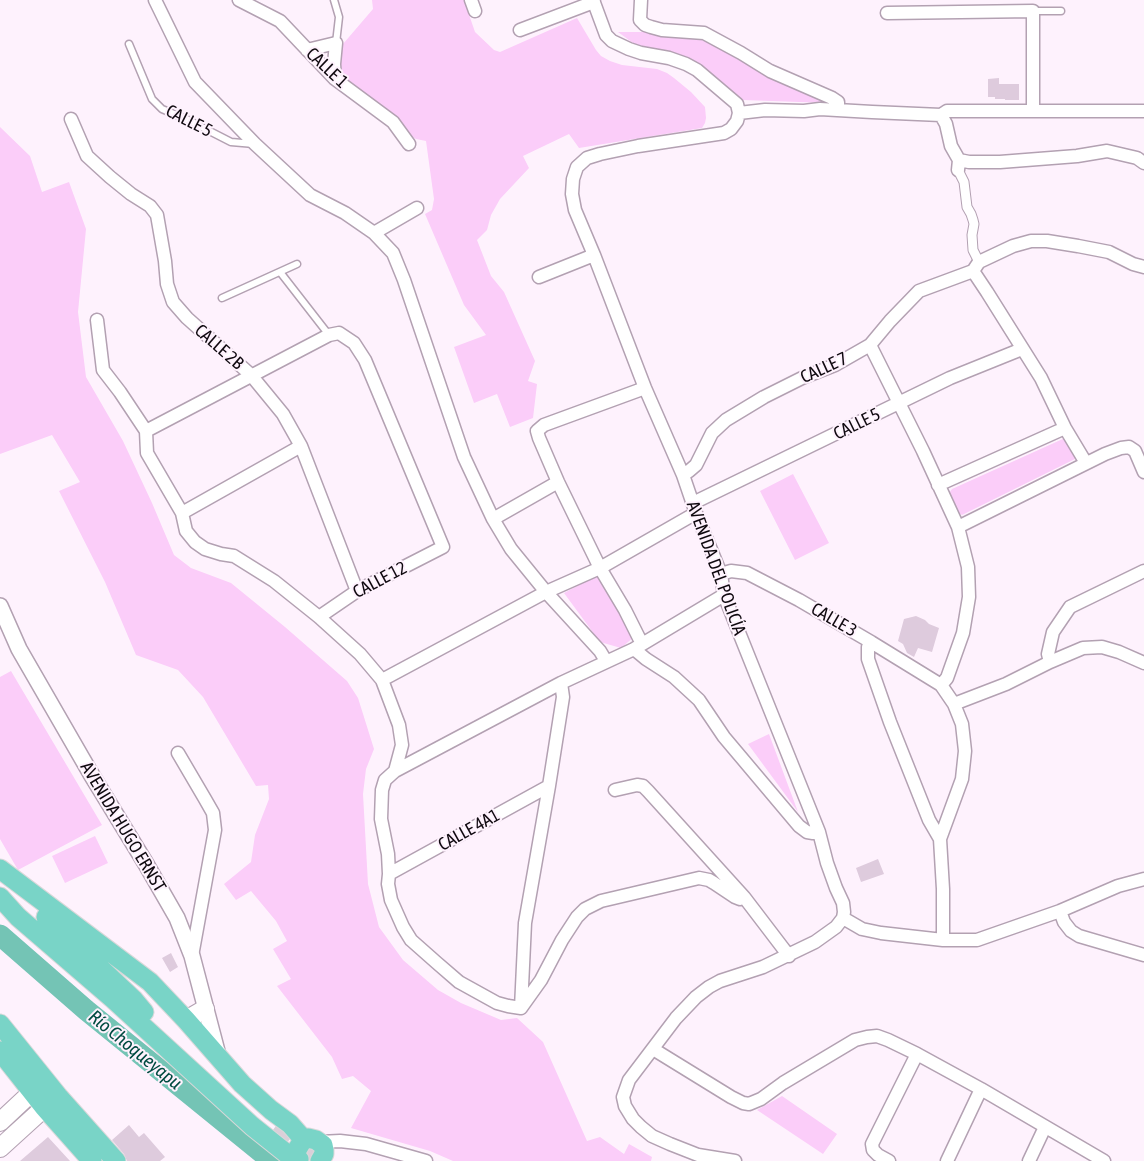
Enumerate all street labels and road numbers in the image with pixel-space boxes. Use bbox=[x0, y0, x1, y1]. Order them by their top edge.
street label: CALLE 1 bbox=[302, 43, 352, 93]
street label: CALLE 5 bbox=[162, 100, 216, 142]
street label: CALLE 2B bbox=[190, 320, 248, 374]
street label: CALLE 7 bbox=[797, 348, 851, 388]
street label: CALLE 5 bbox=[830, 403, 884, 445]
street label: AVENIDA DEL POLICÍA bbox=[682, 498, 750, 638]
street label: CALLE 12 bbox=[349, 557, 411, 603]
street label: CALLE 3 bbox=[807, 598, 861, 642]
street label: AVENIDA HUGO ERNST bbox=[76, 758, 170, 896]
street label: CALLE 4A1 bbox=[435, 804, 503, 856]

